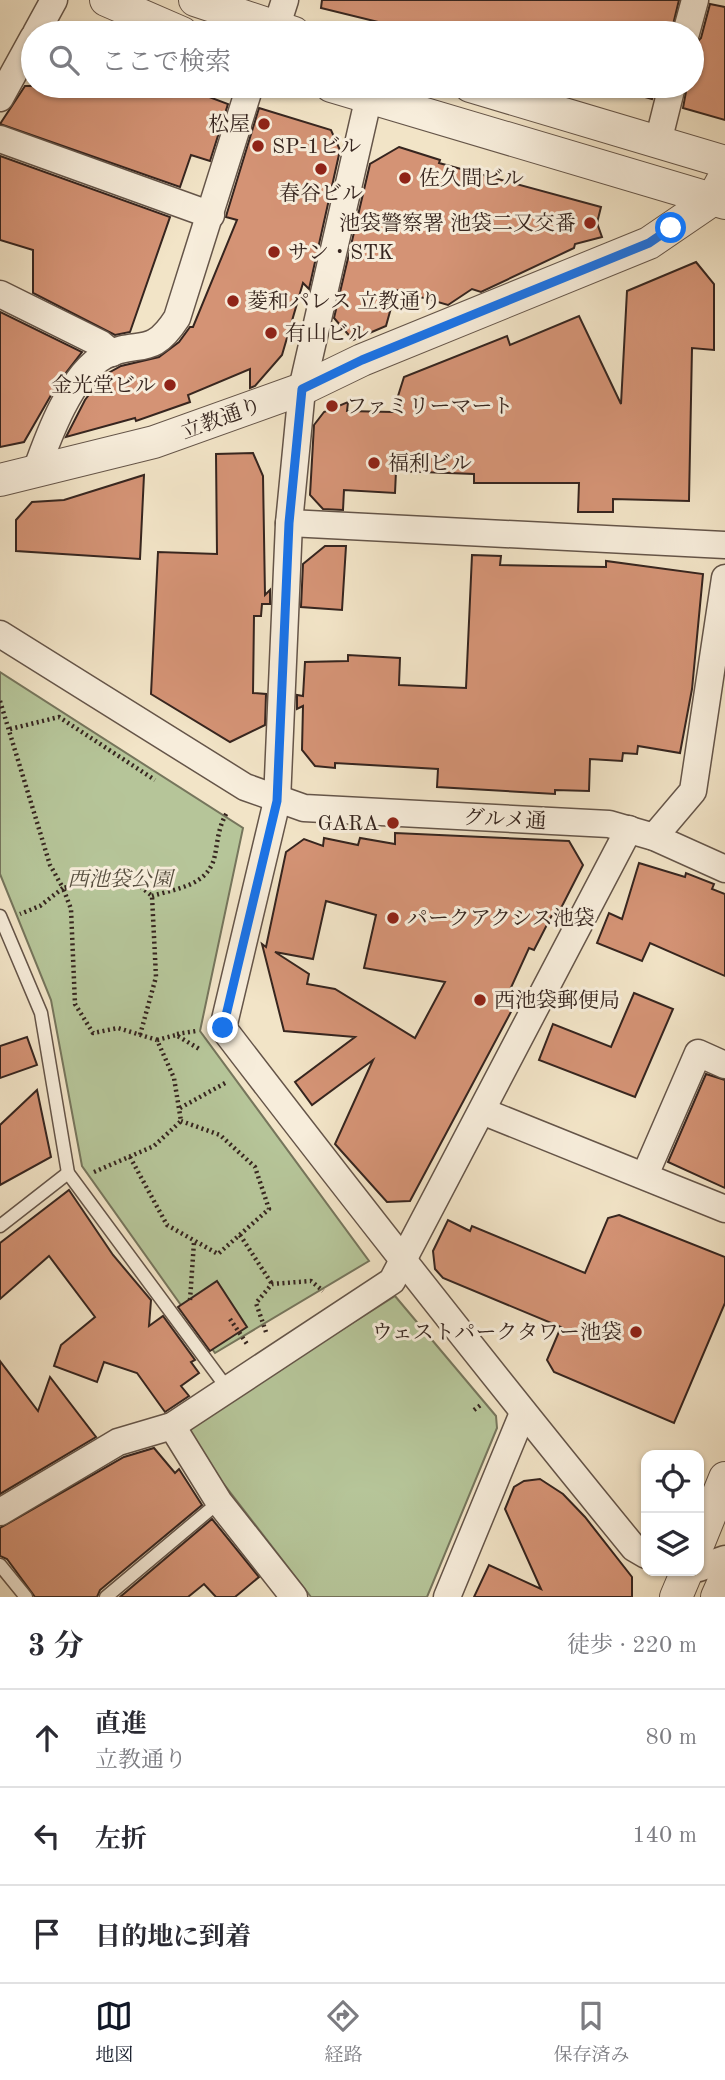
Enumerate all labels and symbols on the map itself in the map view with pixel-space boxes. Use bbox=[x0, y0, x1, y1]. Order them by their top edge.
place label: 松屋 bbox=[208, 113, 250, 136]
marker: 松屋 bbox=[256, 116, 272, 132]
place label: SP-1ビル bbox=[272, 136, 361, 158]
marker: SP-1ビル bbox=[250, 138, 266, 154]
marker: 春谷ビル bbox=[313, 161, 329, 177]
place label: 佐久間ビル bbox=[419, 167, 524, 190]
marker: 佐久間ビル bbox=[397, 170, 413, 186]
place label: 春谷ビル bbox=[279, 182, 363, 205]
place label: 池袋警察署 池袋二又交番 bbox=[339, 211, 576, 235]
route start bbox=[655, 212, 686, 243]
marker: 池袋警察署 池袋二又交番 bbox=[582, 215, 598, 231]
place label: サン・STK bbox=[288, 242, 394, 264]
marker: サン・STK bbox=[266, 244, 282, 260]
place label: 菱和パレス 立教通り bbox=[247, 290, 441, 313]
marker: 菱和パレス 立教通り bbox=[225, 293, 241, 309]
place label: 有山ビル bbox=[285, 322, 369, 345]
marker: 有山ビル bbox=[263, 325, 279, 341]
place label: 金光堂ビル bbox=[51, 374, 156, 397]
marker: 金光堂ビル bbox=[162, 377, 178, 393]
street label: 立教通り bbox=[178, 393, 265, 444]
place label: ファミリーマート bbox=[346, 397, 514, 418]
marker: ファミリーマート bbox=[324, 398, 340, 414]
place label: 福利ビル bbox=[388, 452, 472, 475]
marker: 福利ビル bbox=[366, 455, 382, 471]
street label: グルメ通 bbox=[463, 806, 547, 833]
place label: GARA bbox=[317, 814, 379, 835]
marker: GARA bbox=[385, 815, 401, 831]
park label: 西池袋公園 bbox=[68, 868, 175, 891]
place label: パークアクシス池袋 bbox=[407, 906, 595, 930]
marker: パークアクシス池袋 bbox=[385, 910, 401, 926]
place label: 西池袋郵便局 bbox=[494, 988, 620, 1012]
marker: 西池袋郵便局 bbox=[472, 992, 488, 1008]
route end bbox=[207, 1012, 238, 1043]
place label: ウェストパークタワー池袋 bbox=[372, 1320, 622, 1344]
marker: ウェストパークタワー池袋 bbox=[628, 1324, 644, 1340]

